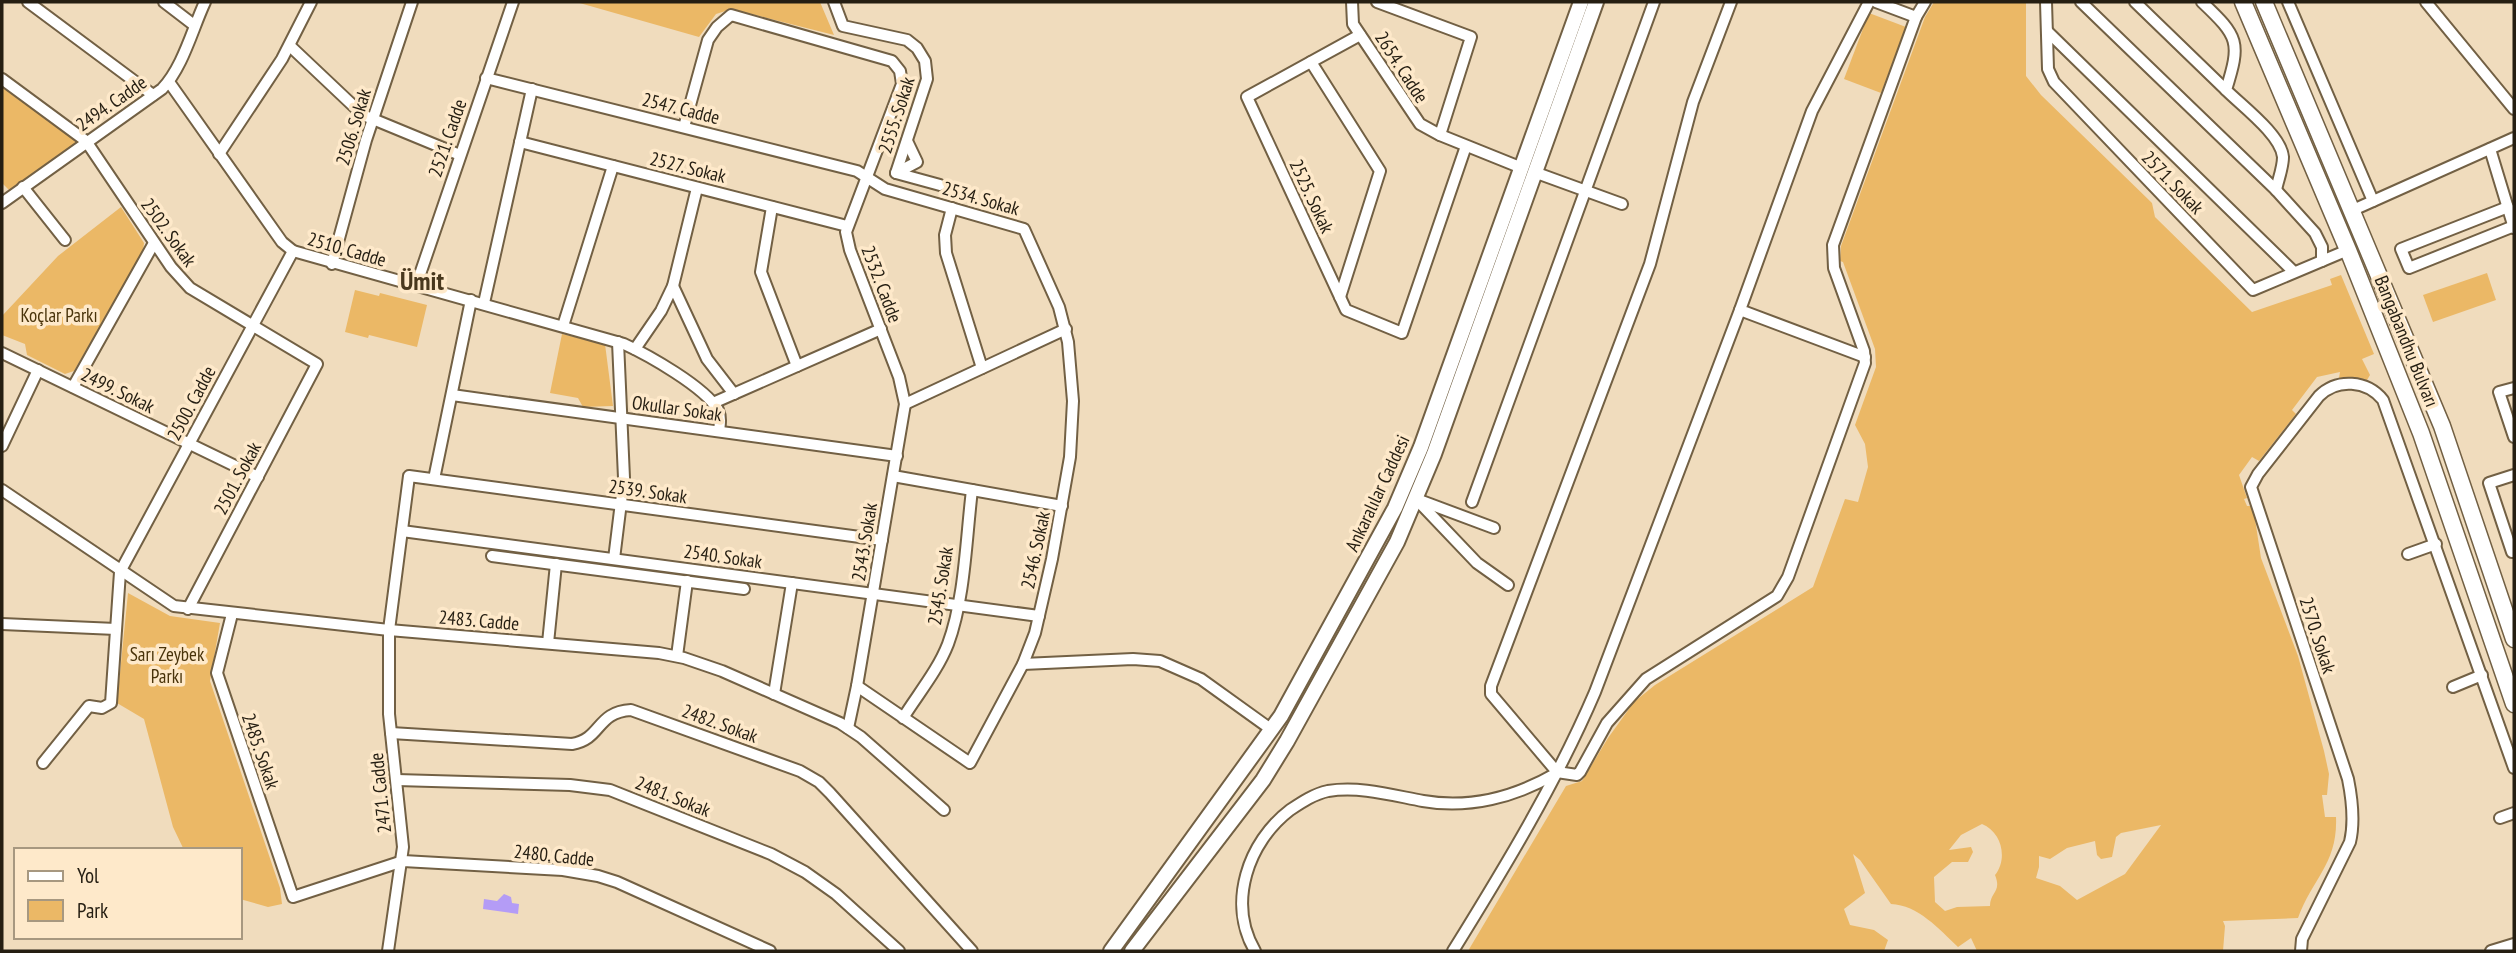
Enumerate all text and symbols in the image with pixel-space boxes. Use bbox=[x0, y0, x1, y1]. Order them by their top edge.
street label: 2654. Cadde bbox=[1370, 27, 1434, 108]
street label: 2494. Cadde bbox=[71, 70, 151, 136]
street label: 2555. Sokak bbox=[872, 73, 920, 156]
street label: 2506. Sokak bbox=[330, 85, 376, 168]
street label: 2547. Cadde bbox=[640, 87, 722, 129]
street label: 2521. Cadde bbox=[423, 96, 472, 180]
street label: 2571. Sokak bbox=[2137, 145, 2210, 219]
street label: 2527. Sokak bbox=[648, 146, 729, 188]
street label: 2525. Sokak bbox=[1284, 155, 1340, 237]
street label: 2534. Sokak bbox=[940, 176, 1023, 221]
street label: 2502. Sokak bbox=[136, 193, 202, 272]
street label: 2510. Cadde bbox=[305, 226, 389, 272]
street label: 2532. Cadde bbox=[856, 242, 908, 326]
district label: Ümit bbox=[400, 264, 444, 297]
street label: Bangabandhu Bulvarı bbox=[2370, 272, 2444, 410]
park label: Koçlar Parkı bbox=[20, 303, 98, 327]
street label: 2499. Sokak bbox=[77, 362, 159, 418]
street label: 2500. Cadde bbox=[161, 362, 221, 444]
street label: Okullar Sokak bbox=[631, 390, 724, 426]
street label: Ankaralılar Caddesi bbox=[1340, 431, 1414, 555]
street label: 2501. Sokak bbox=[208, 437, 266, 519]
street label: 2539. Sokak bbox=[607, 474, 689, 508]
street label: 2543. Sokak bbox=[846, 500, 882, 583]
street label: 2546. Sokak bbox=[1015, 508, 1055, 591]
street label: 2540. Sokak bbox=[682, 539, 764, 573]
street label: 2545. Sokak bbox=[922, 544, 958, 627]
street label: 2570. Sokak bbox=[2294, 594, 2342, 677]
street label: 2483. Cadde bbox=[438, 605, 520, 635]
park label: Sarı Zeybek Parkı bbox=[130, 642, 205, 688]
street label: 2482. Sokak bbox=[679, 698, 762, 748]
street label: 2485. Sokak bbox=[237, 710, 285, 793]
street label: 2471. Cadde bbox=[364, 751, 396, 834]
street label: 2481. Sokak bbox=[632, 770, 715, 822]
street label: 2480. Cadde bbox=[513, 839, 596, 871]
legend bbox=[14, 848, 242, 939]
text: Yol bbox=[77, 862, 99, 889]
text: Park bbox=[77, 897, 108, 924]

